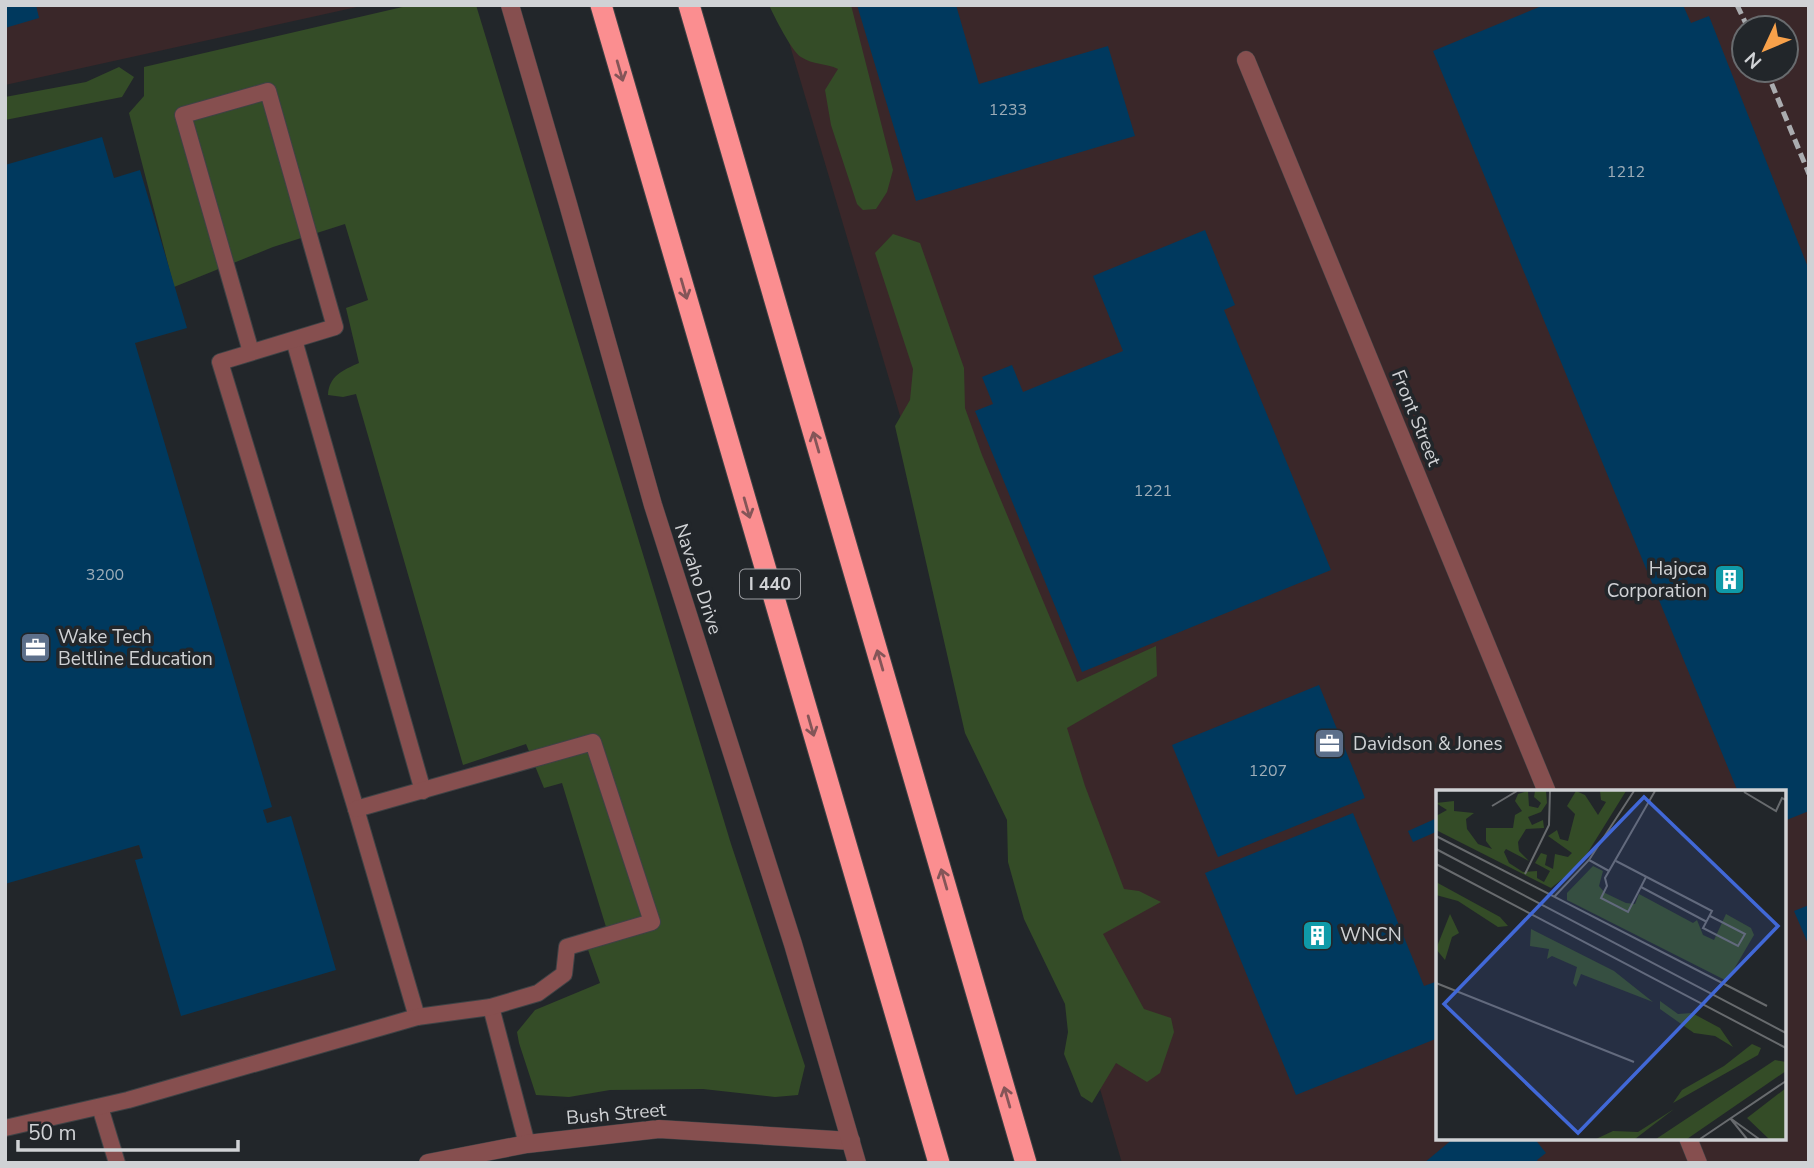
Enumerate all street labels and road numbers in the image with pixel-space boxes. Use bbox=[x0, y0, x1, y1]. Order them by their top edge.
street label: Front Street bbox=[1385, 366, 1447, 470]
street label: Navaho Drive bbox=[668, 520, 728, 638]
road number: I 440 bbox=[740, 570, 800, 598]
street label: Bush Street bbox=[565, 1097, 667, 1131]

